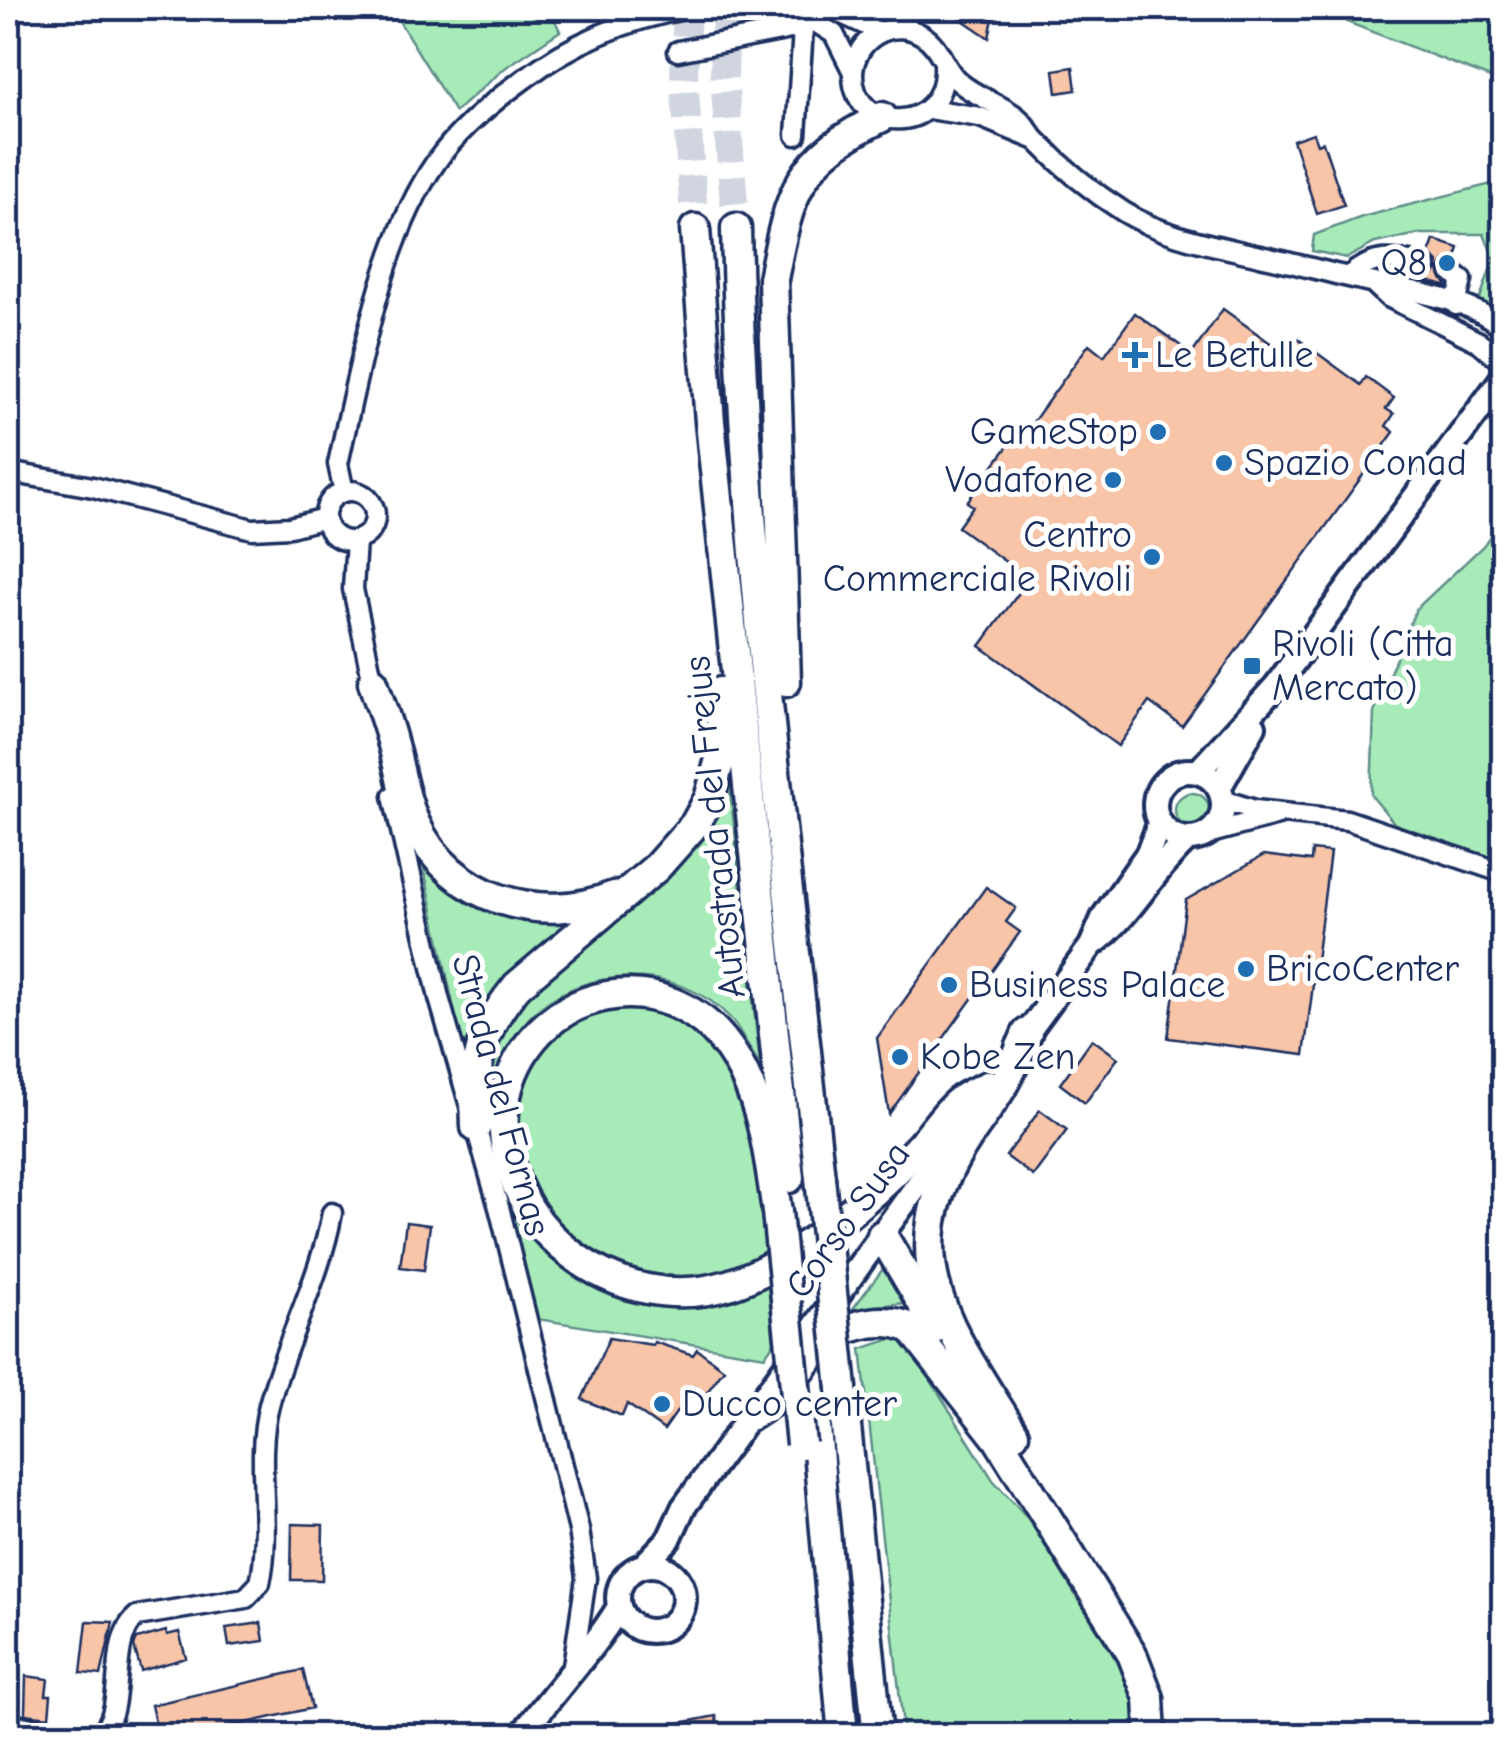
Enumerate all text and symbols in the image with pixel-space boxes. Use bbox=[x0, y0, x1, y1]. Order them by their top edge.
place label: Q8 bbox=[1381, 241, 1427, 285]
marker: Q8 bbox=[1436, 252, 1458, 274]
place label: Le Betulle bbox=[1155, 333, 1314, 377]
marker: Le Betulle bbox=[1124, 344, 1146, 366]
place label: GameStop bbox=[970, 410, 1138, 454]
marker: GameStop bbox=[1147, 421, 1169, 443]
place label: Spazio Conad bbox=[1244, 441, 1467, 485]
marker: Spazio Conad bbox=[1213, 452, 1235, 474]
place label: Vodafone bbox=[945, 458, 1093, 502]
marker: Vodafone bbox=[1102, 469, 1124, 491]
place label: Centro Commerciale Rivoli bbox=[823, 513, 1132, 601]
marker: Centro Commerciale Rivoli bbox=[1141, 546, 1163, 568]
place label: Rivoli (Citta Mercato) bbox=[1272, 622, 1454, 710]
street label: Autostrada del Frejus bbox=[675, 654, 755, 1000]
marker: Rivoli (Citta Mercato) bbox=[1241, 655, 1263, 677]
place label: BricoCenter bbox=[1266, 947, 1459, 991]
street label: Strada del Fornas bbox=[442, 949, 560, 1241]
marker: BricoCenter bbox=[1235, 958, 1257, 980]
place label: Business Palace bbox=[969, 963, 1225, 1007]
marker: Business Palace bbox=[938, 974, 960, 996]
place label: Kobe Zen bbox=[920, 1035, 1076, 1079]
marker: Kobe Zen bbox=[889, 1046, 911, 1068]
street label: Corso Susa bbox=[777, 1133, 919, 1307]
place label: Ducco center bbox=[682, 1382, 897, 1426]
marker: Ducco center bbox=[651, 1393, 673, 1415]

